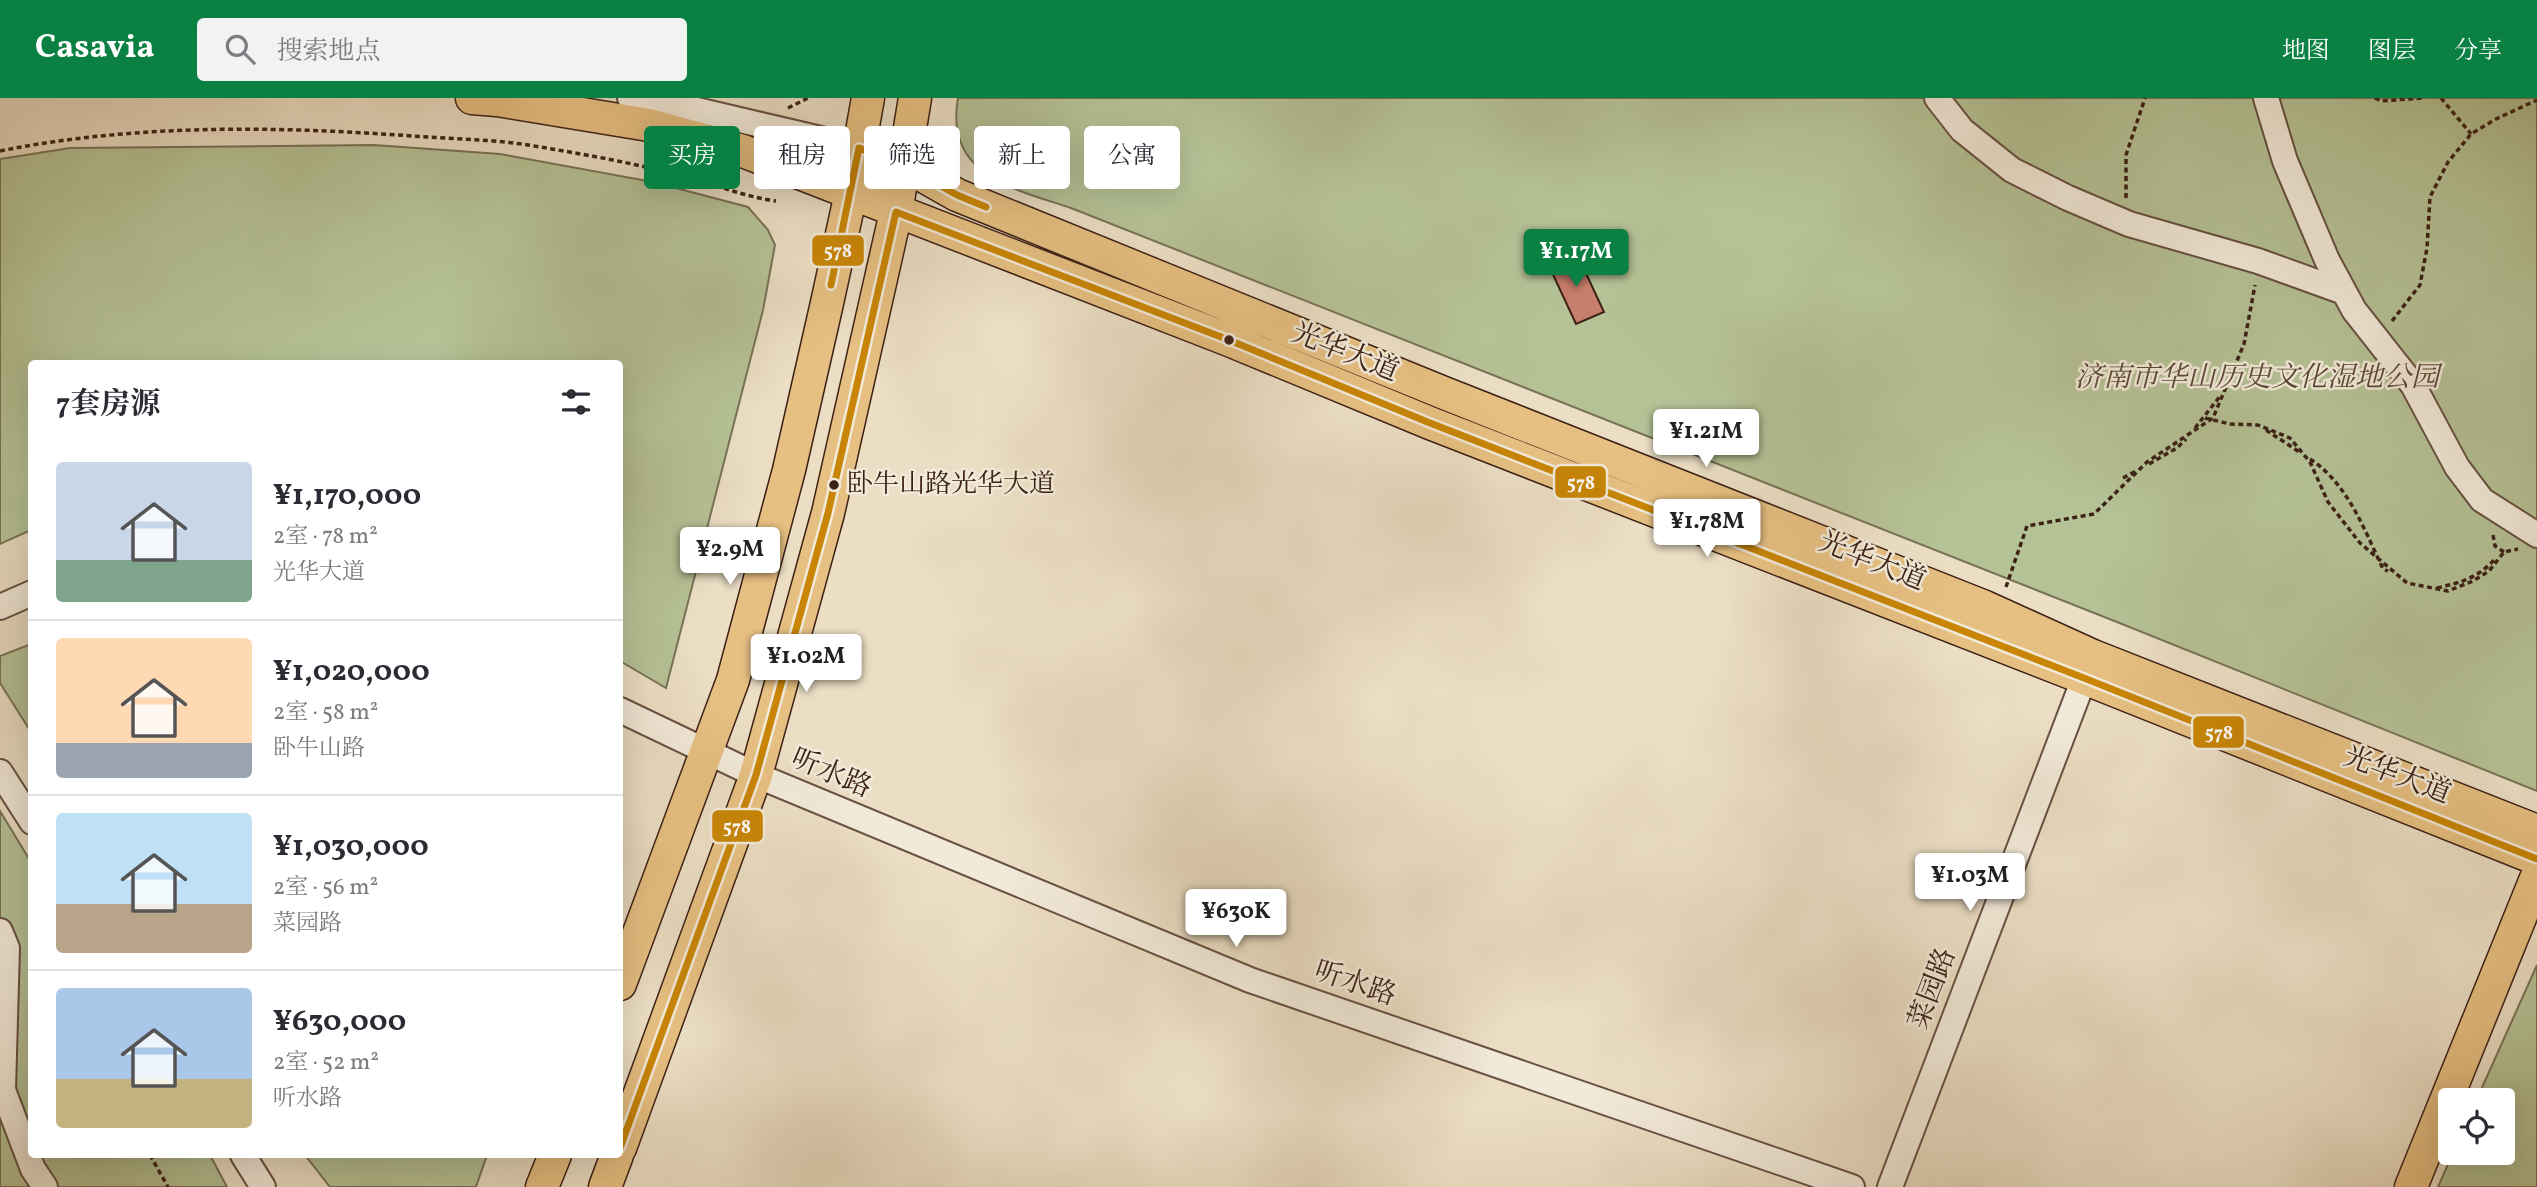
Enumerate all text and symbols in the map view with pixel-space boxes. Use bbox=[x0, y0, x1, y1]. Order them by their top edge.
search box bbox=[197, 18, 687, 81]
text: Casavia bbox=[35, 26, 155, 72]
icon: search bbox=[221, 30, 259, 68]
text: 搜索地点 bbox=[277, 34, 381, 70]
text: 地图 bbox=[2282, 35, 2330, 69]
text: 图层 bbox=[2368, 35, 2416, 69]
text: 分享 bbox=[2454, 35, 2502, 69]
chip: 买房 bbox=[644, 126, 740, 189]
chip: 租房 bbox=[754, 126, 850, 189]
chip: 筛选 bbox=[864, 126, 960, 189]
chip: 新上 bbox=[974, 126, 1070, 189]
chip: 公寓 bbox=[1084, 126, 1180, 189]
pin: ¥1.17M bbox=[1519, 230, 1633, 289]
line badge: 578 bbox=[811, 234, 865, 267]
text: ¥1.17M bbox=[1540, 236, 1612, 268]
text: 578 bbox=[824, 239, 852, 265]
street label: 光华大道 bbox=[1286, 314, 1404, 392]
unlabelled marker bbox=[1222, 333, 1236, 347]
park label: 济南市华山历史文化湿地公园 bbox=[2075, 359, 2443, 398]
icon: filters bbox=[557, 383, 595, 421]
text: 7套房源 bbox=[56, 384, 160, 426]
pin: ¥1.21M bbox=[1649, 410, 1763, 469]
text: ¥1.21M bbox=[1669, 416, 1743, 448]
line badge: 578 bbox=[1554, 465, 1607, 499]
place label: 卧牛山路光华大道 bbox=[847, 467, 1055, 503]
text: 578 bbox=[1567, 471, 1595, 497]
text: ¥1,170,000 bbox=[273, 475, 421, 517]
marker: 卧牛山路光华大道 bbox=[827, 478, 841, 492]
icon: home bbox=[112, 490, 196, 574]
pin: ¥1.78M bbox=[1650, 500, 1764, 559]
text: ¥1.78M bbox=[1669, 506, 1745, 538]
text: 2室 · 78 m² bbox=[273, 521, 378, 553]
street label: 光华大道 bbox=[1813, 523, 1931, 601]
pin: ¥2.9M bbox=[681, 528, 779, 587]
text: ¥2.9M bbox=[696, 534, 764, 566]
text: 光华大道 bbox=[273, 557, 365, 589]
pin: ¥1.02M bbox=[749, 634, 863, 694]
text: ¥1.02M bbox=[767, 641, 845, 673]
text: ¥1,020,000 bbox=[273, 651, 430, 693]
icon: home bbox=[112, 666, 196, 750]
text: 2室 · 58 m² bbox=[273, 697, 378, 729]
line badge: 578 bbox=[2192, 715, 2245, 749]
text: 578 bbox=[2205, 721, 2233, 747]
text: 卧牛山路 bbox=[273, 733, 365, 765]
street label: 光华大道 bbox=[2338, 738, 2456, 814]
street label: 听水路 bbox=[785, 740, 877, 808]
line badge: 578 bbox=[711, 809, 764, 843]
text: 578 bbox=[723, 815, 751, 841]
text: ¥1,030,000 bbox=[273, 826, 429, 868]
icon: home bbox=[112, 841, 196, 925]
pin: ¥1.03M bbox=[1913, 854, 2027, 913]
text: ¥1.03M bbox=[1931, 860, 2009, 892]
text: 2室 · 56 m² bbox=[273, 872, 378, 904]
pin: ¥630K bbox=[1187, 890, 1285, 949]
text: ¥630K bbox=[1201, 896, 1271, 928]
text: 菜园路 bbox=[273, 908, 342, 940]
street label: 菜园路 bbox=[1900, 943, 1966, 1035]
street label: 听水路 bbox=[1309, 952, 1401, 1016]
text: ¥630,000 bbox=[273, 1001, 406, 1043]
icon: home bbox=[112, 1016, 196, 1100]
text: 2室 · 52 m² bbox=[273, 1047, 379, 1079]
text: 听水路 bbox=[273, 1083, 342, 1115]
map controls bbox=[2438, 1088, 2515, 1165]
button: locate bbox=[2438, 1088, 2515, 1165]

